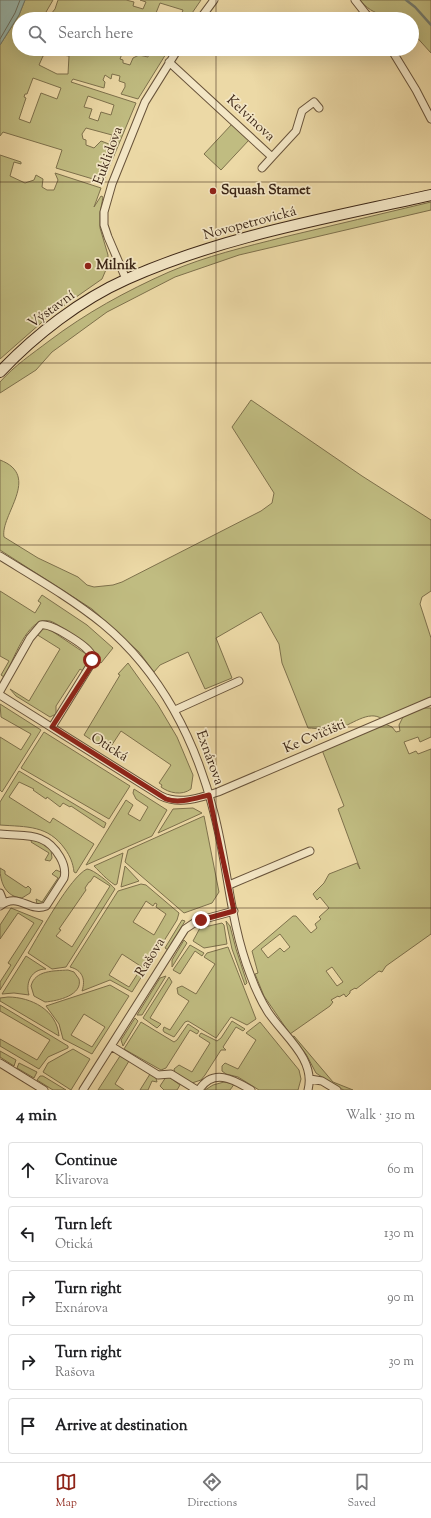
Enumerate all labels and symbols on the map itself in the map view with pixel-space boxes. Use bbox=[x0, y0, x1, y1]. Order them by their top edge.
street label: Kelvinova bbox=[221, 91, 279, 147]
street label: Euklidova bbox=[89, 124, 129, 188]
place label: Squash Stamet bbox=[221, 181, 311, 201]
marker: Squash Stamet bbox=[208, 186, 218, 196]
street label: Novopetrovická bbox=[201, 202, 299, 246]
place label: Milník bbox=[96, 256, 137, 276]
marker: Milník bbox=[83, 261, 93, 271]
street label: Výstavní bbox=[24, 286, 80, 334]
route start bbox=[83, 651, 101, 669]
street label: Ke Cvičišti bbox=[281, 715, 349, 759]
street label: Exnárova bbox=[190, 728, 228, 789]
street label: Otická bbox=[86, 729, 132, 768]
route end bbox=[192, 911, 210, 929]
street label: Rašova bbox=[131, 934, 171, 982]

